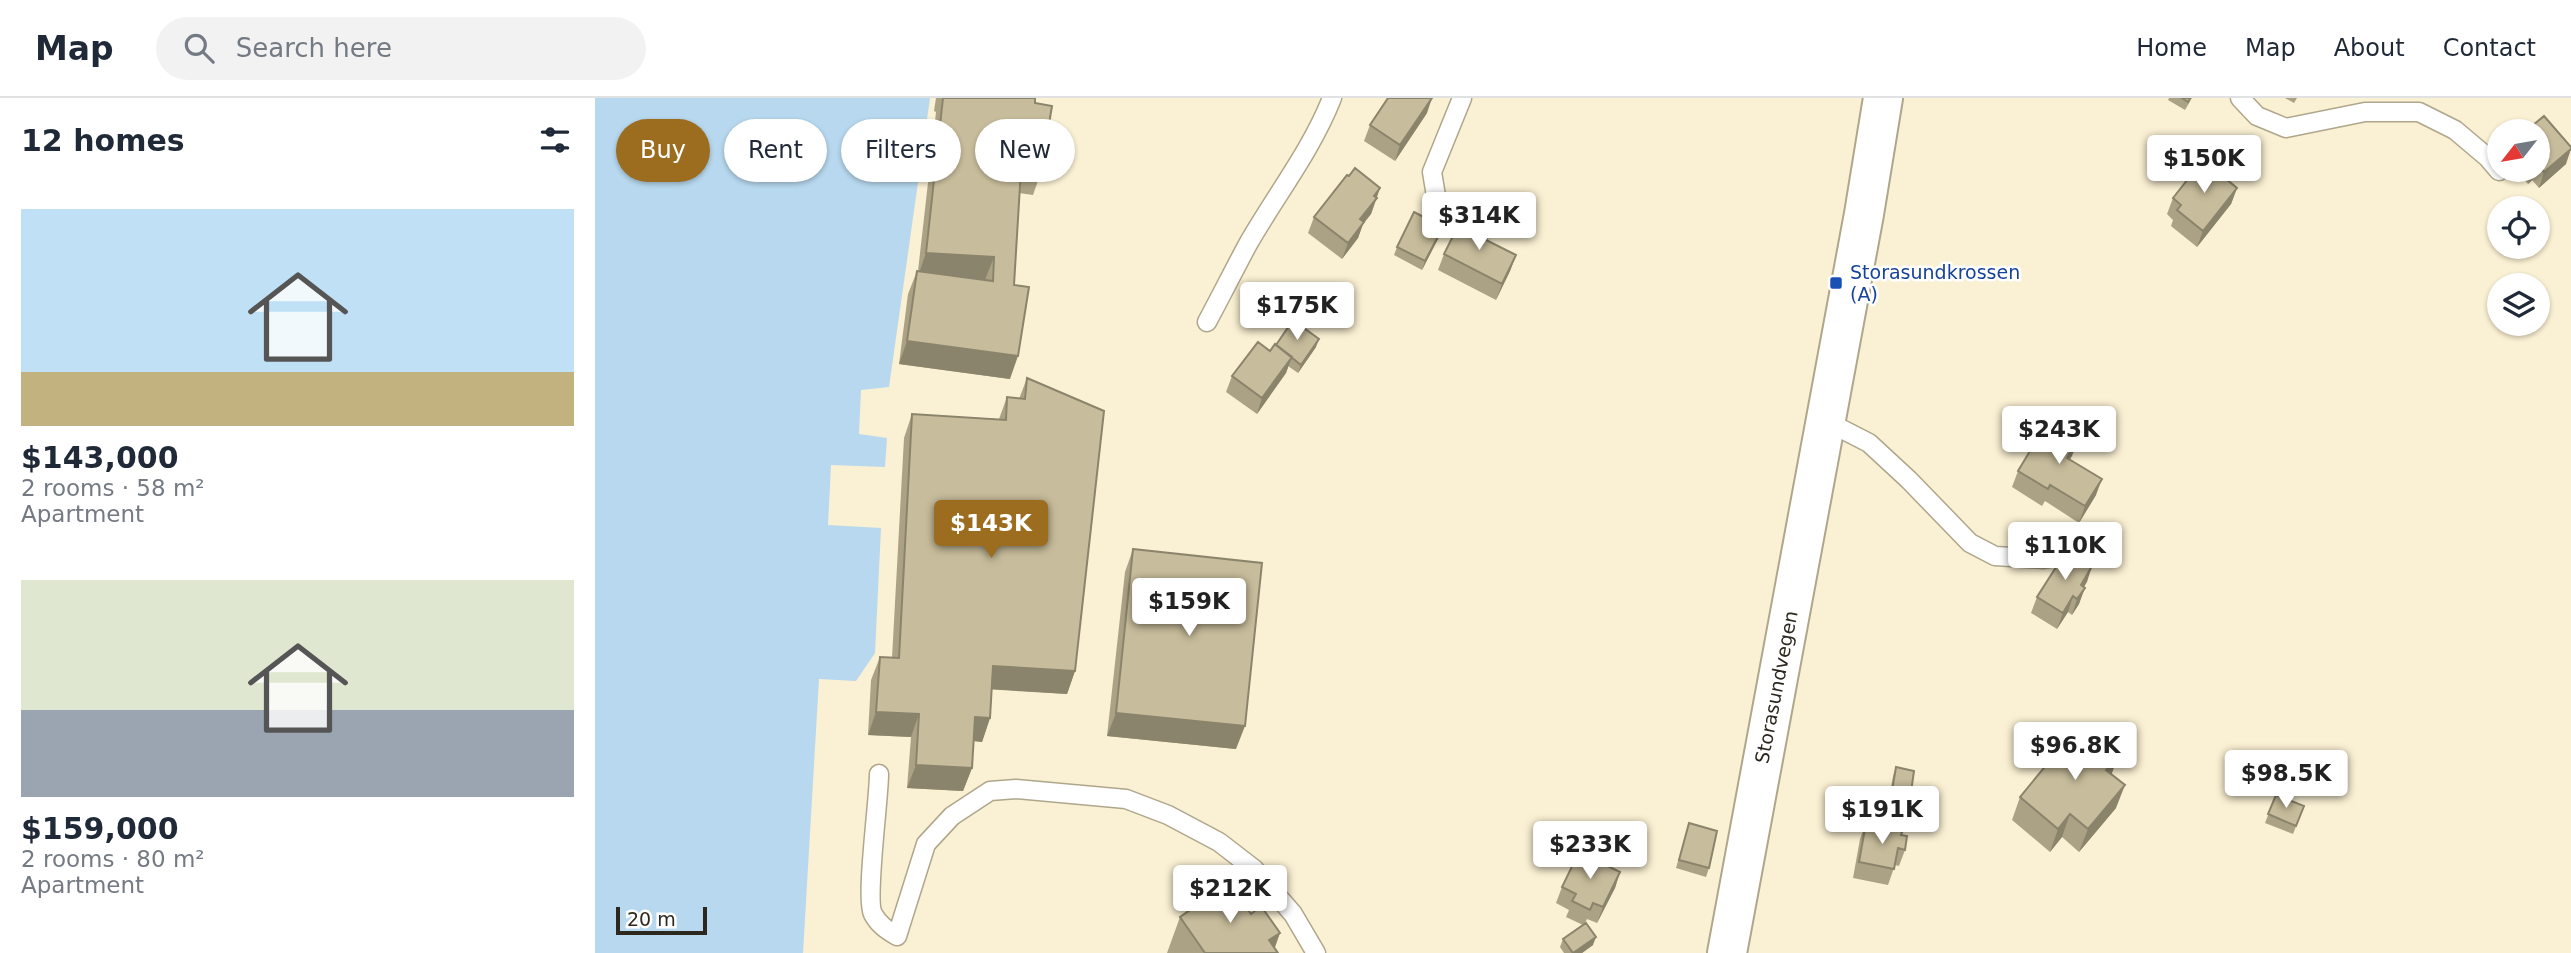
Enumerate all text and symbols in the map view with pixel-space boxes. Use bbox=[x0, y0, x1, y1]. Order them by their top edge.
search box bbox=[156, 17, 646, 80]
text: Map bbox=[35, 29, 114, 68]
icon: search bbox=[180, 29, 218, 67]
text: Search here bbox=[236, 33, 392, 63]
text: Home bbox=[2136, 34, 2207, 62]
text: Map bbox=[2245, 34, 2296, 62]
text: About bbox=[2334, 34, 2405, 62]
text: Contact bbox=[2443, 34, 2536, 62]
chip: Buy bbox=[616, 119, 710, 182]
chip: Rent bbox=[724, 119, 827, 182]
chip: Filters bbox=[841, 119, 961, 182]
chip: New bbox=[975, 119, 1075, 182]
north arrow bbox=[2487, 119, 2550, 182]
map controls bbox=[2487, 119, 2550, 336]
icon: filters bbox=[536, 121, 574, 159]
text: 12 homes bbox=[21, 123, 185, 158]
pin: $150K bbox=[2155, 136, 2253, 195]
text: $150K bbox=[2163, 145, 2245, 171]
pin: $314K bbox=[1430, 192, 1528, 252]
button: locate bbox=[2487, 196, 2550, 259]
text: $314K bbox=[1438, 202, 1520, 228]
icon: home bbox=[235, 254, 361, 380]
place label: Storasundkrossen (A) bbox=[1850, 261, 2020, 305]
button: layers bbox=[2487, 273, 2550, 336]
marker: Storasundkrossen (A) bbox=[1828, 275, 1844, 291]
pin: $175K bbox=[1248, 282, 1346, 342]
text: $175K bbox=[1256, 292, 1338, 318]
pin: $243K bbox=[2010, 406, 2108, 466]
text: $243K bbox=[2018, 416, 2100, 442]
text: $143,000 bbox=[21, 440, 179, 475]
text: 2 rooms · 58 m² bbox=[21, 475, 205, 501]
pin: $143K bbox=[942, 500, 1040, 560]
text: Apartment bbox=[21, 501, 144, 527]
text: $143K bbox=[950, 510, 1032, 536]
pin: $110K bbox=[2016, 522, 2114, 582]
text: $110K bbox=[2024, 532, 2106, 558]
pin: $159K bbox=[1140, 578, 1238, 638]
text: $159K bbox=[1148, 588, 1230, 614]
street label: Storasundvegen bbox=[1750, 609, 1802, 765]
icon: home bbox=[235, 625, 361, 751]
pin: $96.8K bbox=[2018, 722, 2132, 782]
text: $96.8K bbox=[2030, 732, 2120, 758]
pin: $98.5K bbox=[2229, 750, 2343, 810]
text: $98.5K bbox=[2241, 760, 2331, 786]
pin: $191K bbox=[1833, 786, 1931, 846]
text: $191K bbox=[1841, 796, 1923, 822]
text: $159,000 bbox=[21, 811, 179, 846]
pin: $233K bbox=[1541, 822, 1639, 881]
text: $233K bbox=[1549, 831, 1631, 857]
text: 2 rooms · 80 m² bbox=[21, 846, 205, 872]
pin: $212K bbox=[1181, 866, 1279, 925]
text: Apartment bbox=[21, 872, 144, 898]
text: $212K bbox=[1189, 875, 1271, 901]
scale bar bbox=[616, 904, 707, 936]
text: 20 m bbox=[627, 908, 676, 930]

